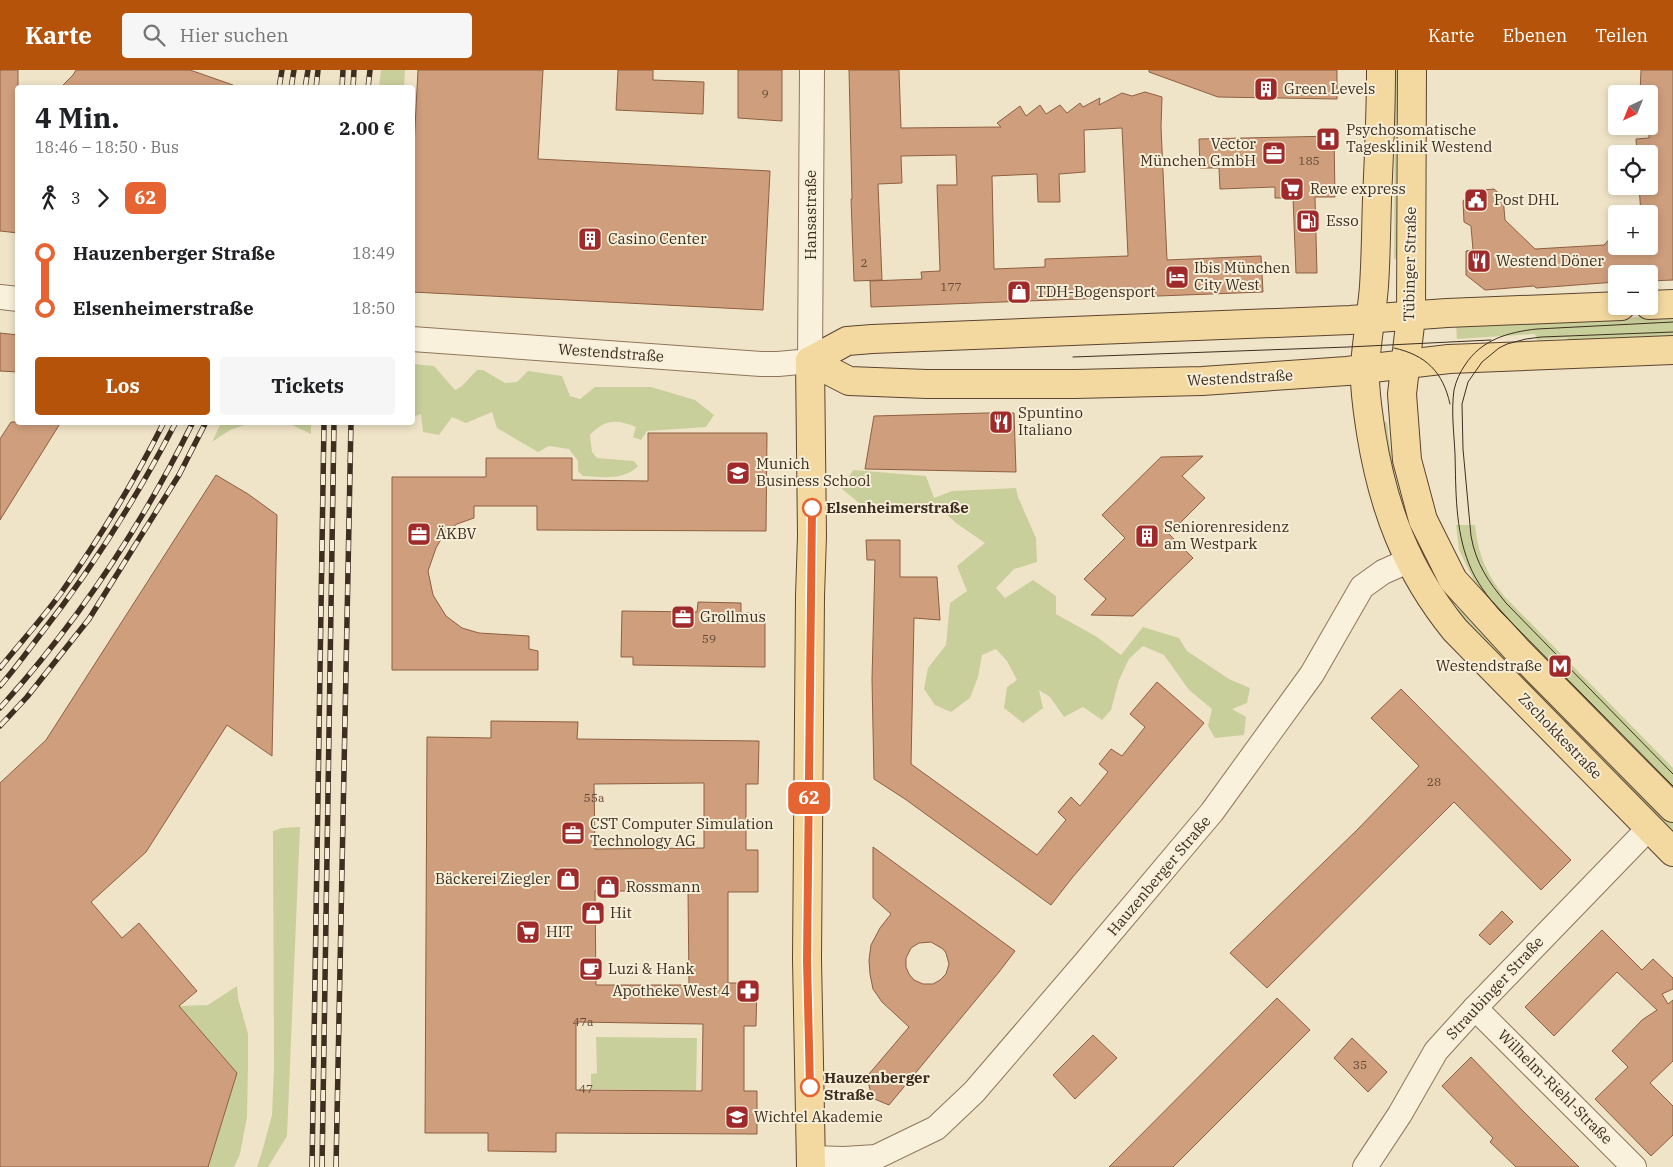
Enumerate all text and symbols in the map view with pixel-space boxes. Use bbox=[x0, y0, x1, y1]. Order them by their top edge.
search box bbox=[122, 13, 472, 58]
text: Karte bbox=[25, 19, 92, 51]
icon: search bbox=[140, 21, 168, 49]
text: Hier suchen bbox=[180, 23, 289, 47]
text: Karte bbox=[1428, 24, 1474, 47]
text: Ebenen bbox=[1502, 24, 1567, 47]
text: Teilen bbox=[1595, 24, 1648, 47]
building icon: Green Levels bbox=[1253, 76, 1279, 102]
place label: Green Levels bbox=[1284, 79, 1375, 98]
north arrow bbox=[1608, 85, 1658, 135]
map controls bbox=[1608, 85, 1658, 315]
house number: 9 bbox=[761, 86, 769, 101]
text: 4 Min. bbox=[35, 99, 119, 136]
text: 2.00 € bbox=[339, 116, 395, 140]
place label: Psychosomatische Tagesklinik Westend bbox=[1346, 120, 1492, 156]
hospital icon: Psychosomatische Tagesklinik Westend bbox=[1315, 126, 1341, 152]
place label: Vector München GmbH bbox=[1140, 134, 1256, 170]
text: 18:46 – 18:50 · Bus bbox=[35, 137, 179, 157]
office icon: Vector München GmbH bbox=[1261, 140, 1287, 166]
button: locate bbox=[1608, 145, 1658, 195]
house number: 185 bbox=[1298, 153, 1320, 168]
street label: Hansastraße bbox=[801, 170, 820, 260]
supermarket icon: Rewe express bbox=[1279, 176, 1305, 202]
place label: Rewe express bbox=[1310, 179, 1406, 198]
icon: walk bbox=[35, 184, 63, 212]
icon: forward bbox=[89, 184, 117, 212]
text: 62 bbox=[135, 186, 156, 209]
public building icon: Post DHL bbox=[1463, 187, 1489, 213]
text: 3 bbox=[71, 188, 81, 208]
place label: Post DHL bbox=[1494, 190, 1559, 209]
button: + bbox=[1608, 205, 1658, 255]
street label: Tübinger Straße bbox=[1399, 206, 1420, 322]
fuel station icon: Esso bbox=[1295, 208, 1321, 234]
place label: Esso bbox=[1326, 211, 1359, 230]
building icon: Casino Center bbox=[577, 226, 603, 252]
place label: Casino Center bbox=[608, 229, 707, 248]
text: Hauzenberger Straße bbox=[73, 241, 275, 265]
text: 18:49 bbox=[352, 243, 395, 263]
restaurant icon: Westend Döner bbox=[1466, 248, 1492, 274]
place label: Westend Döner bbox=[1496, 251, 1604, 270]
house number: 2 bbox=[860, 255, 868, 270]
place label: Ibis München City West bbox=[1194, 258, 1291, 294]
hotel icon: Ibis München City West bbox=[1164, 264, 1190, 290]
button: − bbox=[1608, 265, 1658, 315]
house number: 177 bbox=[940, 279, 962, 294]
shop icon: TDH-Bogensport bbox=[1006, 279, 1032, 305]
place label: TDH-Bogensport bbox=[1036, 282, 1156, 301]
text: Elsenheimerstraße bbox=[73, 296, 254, 320]
text: 18:50 bbox=[352, 298, 395, 318]
street label: Westendstraße bbox=[557, 339, 665, 366]
button: Los bbox=[35, 357, 210, 415]
button: Tickets bbox=[220, 357, 395, 415]
street label: Westendstraße bbox=[1186, 365, 1293, 390]
place label: Spuntino Italiano bbox=[1018, 403, 1083, 439]
restaurant icon: Spuntino Italiano bbox=[988, 409, 1014, 435]
place label: Munich Business School bbox=[756, 454, 870, 490]
school or university icon: Munich Business School bbox=[725, 460, 751, 486]
marker: Elsenheimerstraße bbox=[802, 498, 822, 518]
place label: Elsenheimerstraße bbox=[826, 498, 969, 517]
place label: Seniorenresidenz am Westpark bbox=[1164, 517, 1289, 553]
office icon: ÄKBV bbox=[406, 521, 432, 547]
building icon: Seniorenresidenz am Westpark bbox=[1134, 523, 1160, 549]
place label: ÄKBV bbox=[436, 524, 476, 543]
office icon: Grollmus bbox=[670, 604, 696, 630]
place label: Grollmus bbox=[700, 607, 766, 626]
house number: 59 bbox=[702, 631, 716, 646]
metro station icon: Westendstraße bbox=[1547, 653, 1573, 679]
place label: Westendstraße bbox=[1436, 656, 1542, 675]
street label: Zschokkestraße bbox=[1514, 688, 1606, 783]
house number: 28 bbox=[1427, 774, 1441, 789]
line badge: 62 bbox=[786, 782, 832, 814]
text: 62 bbox=[798, 786, 820, 809]
house number: 55a bbox=[584, 790, 605, 805]
street label: Hauzenberger Straße bbox=[1103, 812, 1214, 940]
place label: CST Computer Simulation Technology AG bbox=[590, 814, 774, 850]
office icon: CST Computer Simulation Technology AG bbox=[560, 820, 586, 846]
shop icon: Bäckerei Ziegler bbox=[555, 866, 581, 892]
place label: Bäckerei Ziegler bbox=[435, 869, 550, 888]
shop icon: Rossmann bbox=[595, 874, 621, 900]
place label: Rossmann bbox=[626, 877, 701, 896]
shop icon: Hit bbox=[580, 900, 606, 926]
place label: Hit bbox=[610, 903, 632, 922]
supermarket icon: HIT bbox=[515, 919, 541, 945]
place label: HIT bbox=[546, 922, 573, 941]
street label: Straubinger Straße bbox=[1442, 932, 1547, 1043]
cafe icon: Luzi & Hank bbox=[578, 956, 604, 982]
place label: Luzi & Hank bbox=[608, 959, 695, 978]
pharmacy icon: Apotheke West 4 bbox=[735, 978, 761, 1004]
place label: Apotheke West 4 bbox=[612, 981, 730, 1000]
house number: 47a bbox=[573, 1014, 594, 1029]
street label: Wilhelm-Riehl-Straße bbox=[1494, 1025, 1617, 1148]
house number: 35 bbox=[1353, 1057, 1367, 1072]
place label: Hauzenberger Straße bbox=[824, 1068, 931, 1104]
marker: Hauzenberger Straße bbox=[800, 1077, 820, 1097]
house number: 47 bbox=[579, 1081, 593, 1096]
school or university icon: Wichtel Akademie bbox=[724, 1104, 750, 1130]
place label: Wichtel Akademie bbox=[754, 1107, 883, 1126]

